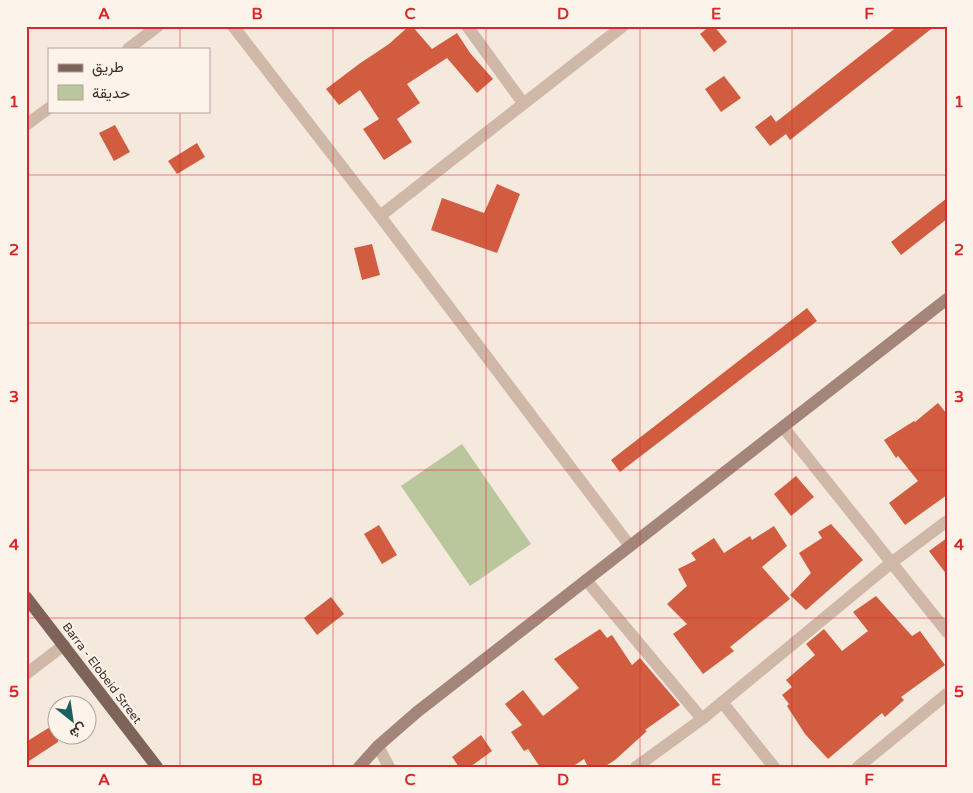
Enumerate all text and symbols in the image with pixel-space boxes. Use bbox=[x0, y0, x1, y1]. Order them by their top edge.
text: A bbox=[98, 4, 110, 24]
text: B bbox=[251, 4, 263, 24]
text: C bbox=[404, 4, 416, 24]
text: D bbox=[557, 4, 569, 24]
text: E bbox=[711, 4, 721, 24]
text: F bbox=[864, 4, 874, 24]
legend bbox=[48, 48, 210, 112]
text: طريق bbox=[92, 58, 124, 77]
text: حديقة bbox=[92, 84, 130, 102]
text: 1 bbox=[9, 92, 19, 112]
text: 1 bbox=[954, 92, 964, 112]
text: 2 bbox=[9, 240, 19, 260]
text: 2 bbox=[954, 240, 964, 260]
text: 3 bbox=[9, 387, 19, 407]
text: 3 bbox=[954, 387, 964, 407]
text: 4 bbox=[9, 535, 19, 555]
text: 4 bbox=[954, 535, 964, 555]
street label: Barra - Elobeid Street bbox=[60, 620, 145, 726]
text: 5 bbox=[9, 682, 19, 702]
text: 5 bbox=[954, 682, 964, 702]
north arrow bbox=[48, 696, 98, 746]
text: ش bbox=[67, 719, 90, 742]
text: A bbox=[98, 770, 110, 790]
text: B bbox=[251, 770, 263, 790]
text: C bbox=[404, 770, 416, 790]
text: D bbox=[557, 770, 569, 790]
text: E bbox=[711, 770, 721, 790]
text: F bbox=[864, 770, 874, 790]

